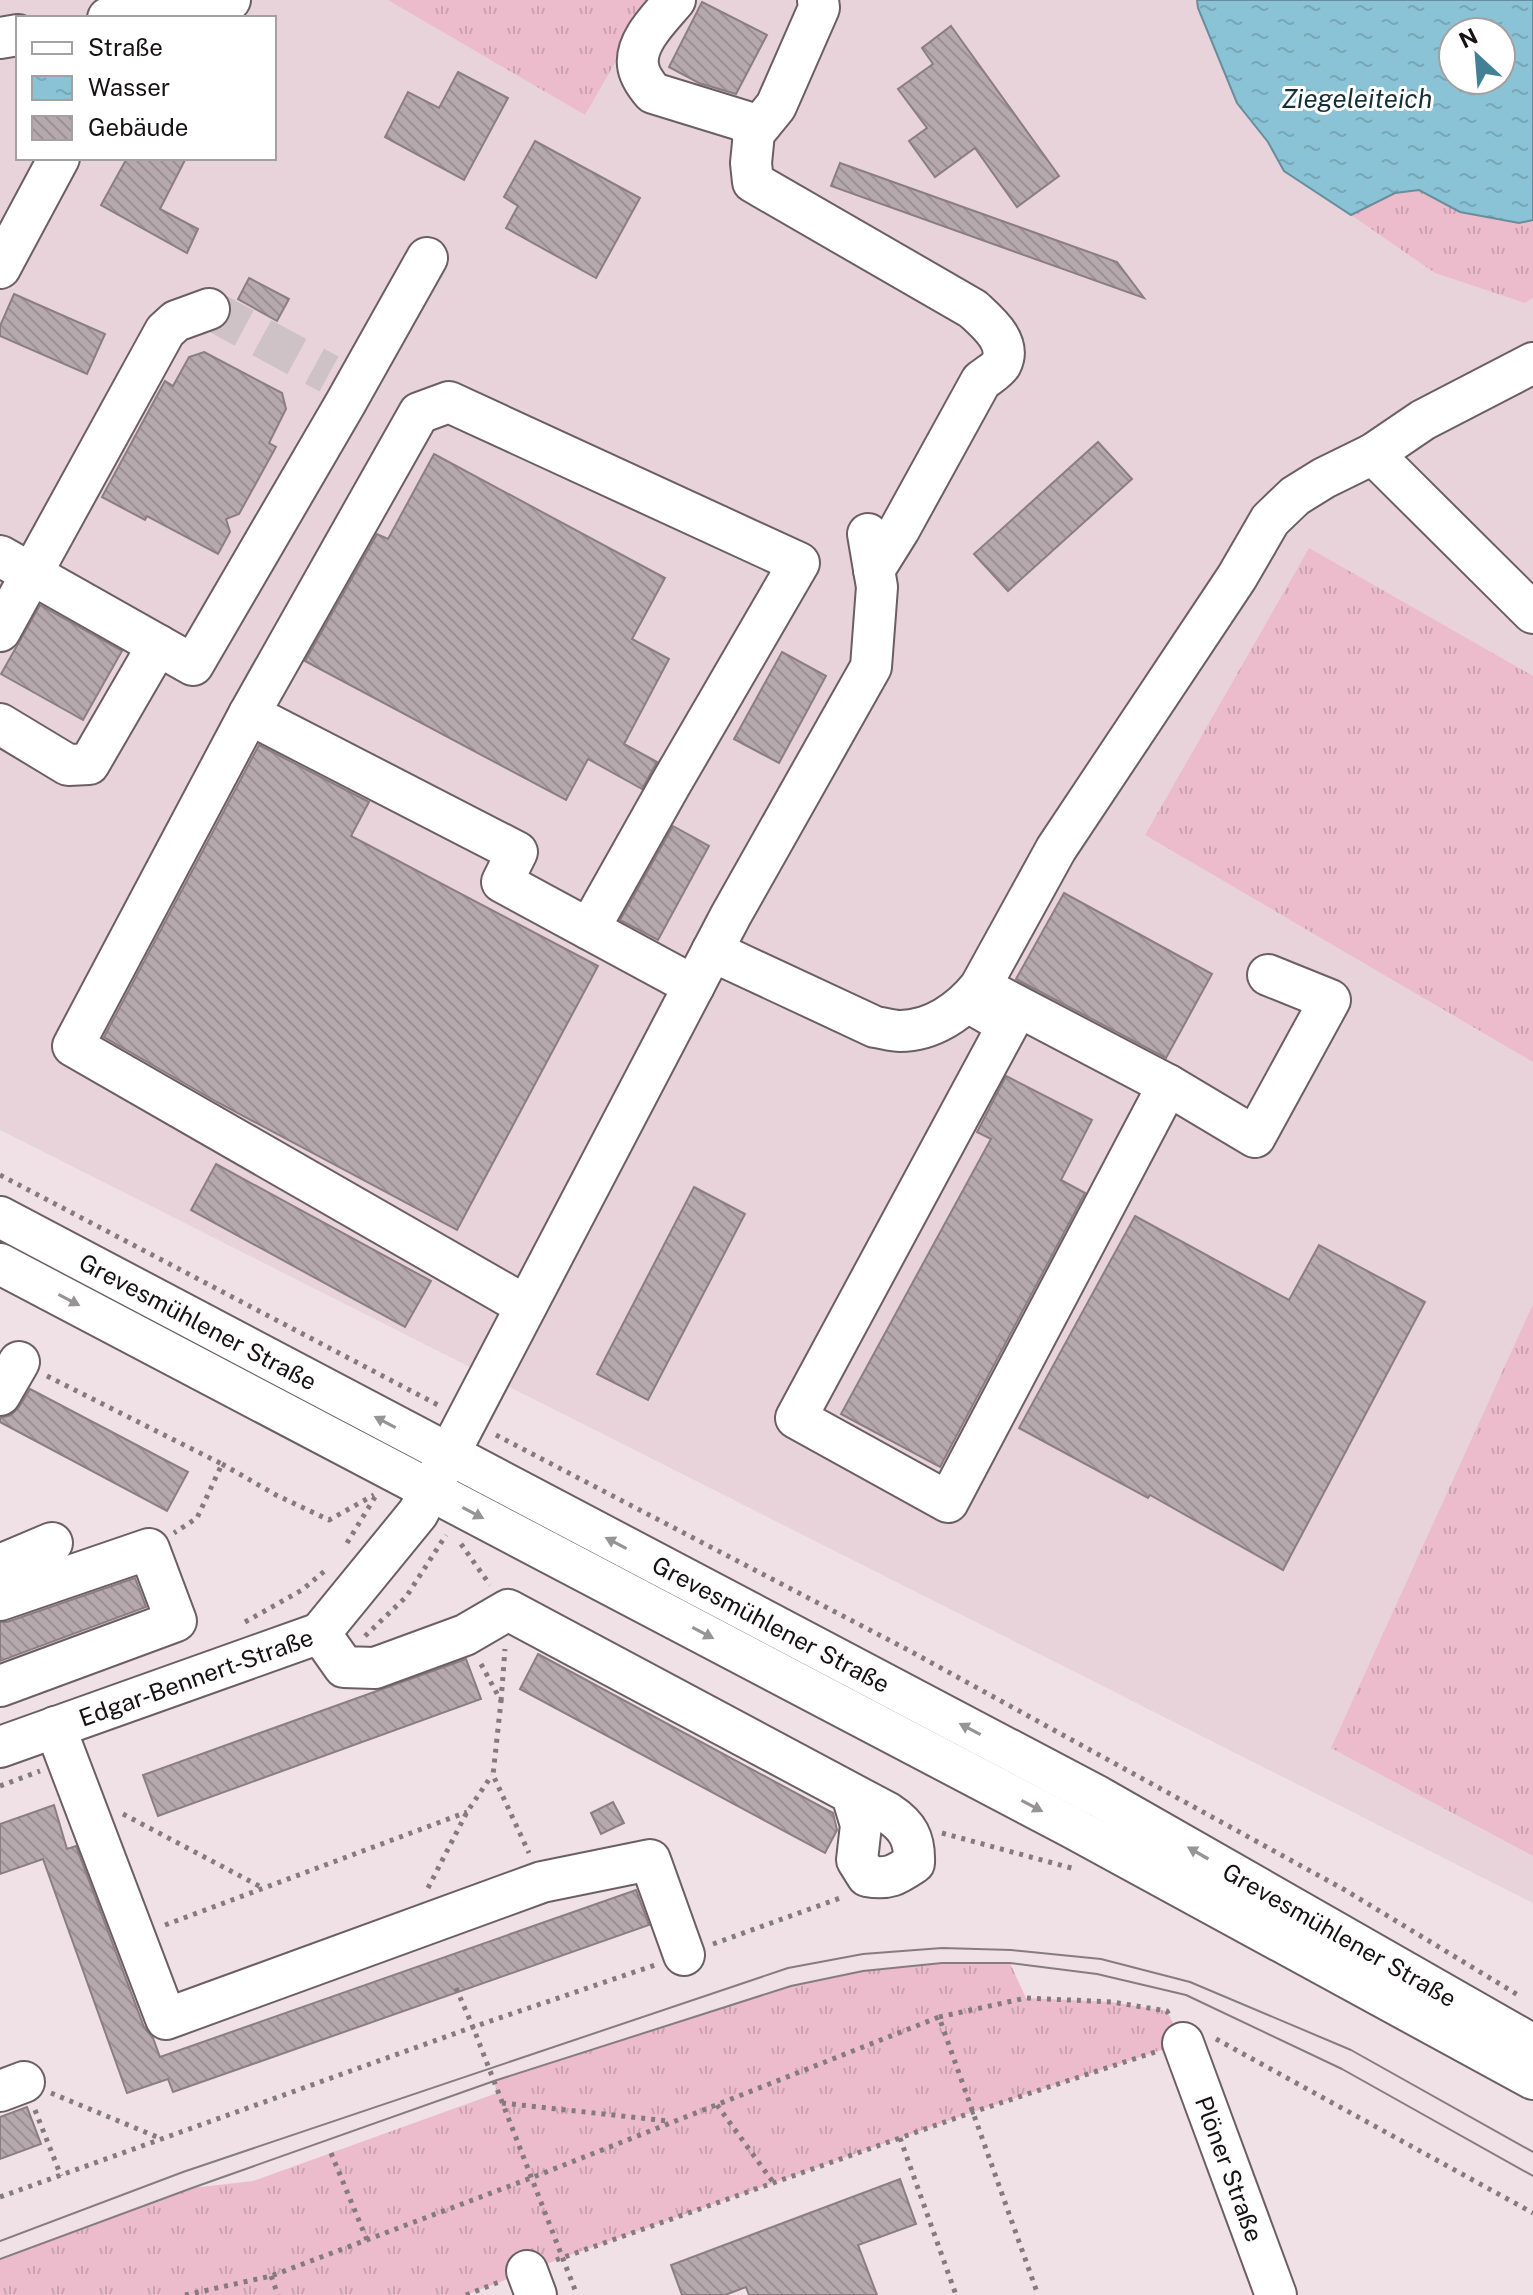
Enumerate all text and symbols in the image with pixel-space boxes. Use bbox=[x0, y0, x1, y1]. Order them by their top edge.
legend bbox=[16, 16, 276, 160]
north arrow bbox=[1437, 16, 1517, 96]
text: N bbox=[1455, 23, 1482, 53]
text: Straße bbox=[88, 33, 163, 61]
text: Wasser bbox=[88, 73, 170, 101]
water label: Ziegeleiteich bbox=[1282, 83, 1432, 114]
text: Gebäude bbox=[88, 113, 188, 141]
street label: Grevesmühlener Straße bbox=[75, 1247, 322, 1396]
one-way arrow bbox=[58, 1293, 80, 1307]
one-way arrow bbox=[374, 1415, 397, 1428]
one-way arrow bbox=[461, 1506, 484, 1519]
one-way arrow bbox=[604, 1536, 627, 1549]
street label: Grevesmühlener Straße bbox=[648, 1550, 895, 1698]
street label: Edgar-Bennert-Straße bbox=[75, 1623, 317, 1732]
one-way arrow bbox=[691, 1627, 714, 1640]
one-way arrow bbox=[958, 1722, 981, 1735]
one-way arrow bbox=[1021, 1800, 1044, 1813]
one-way arrow bbox=[1187, 1846, 1209, 1860]
street label: Grevesmühlener Straße bbox=[1218, 1857, 1462, 2012]
street label: Plöner Straße bbox=[1190, 2092, 1269, 2245]

